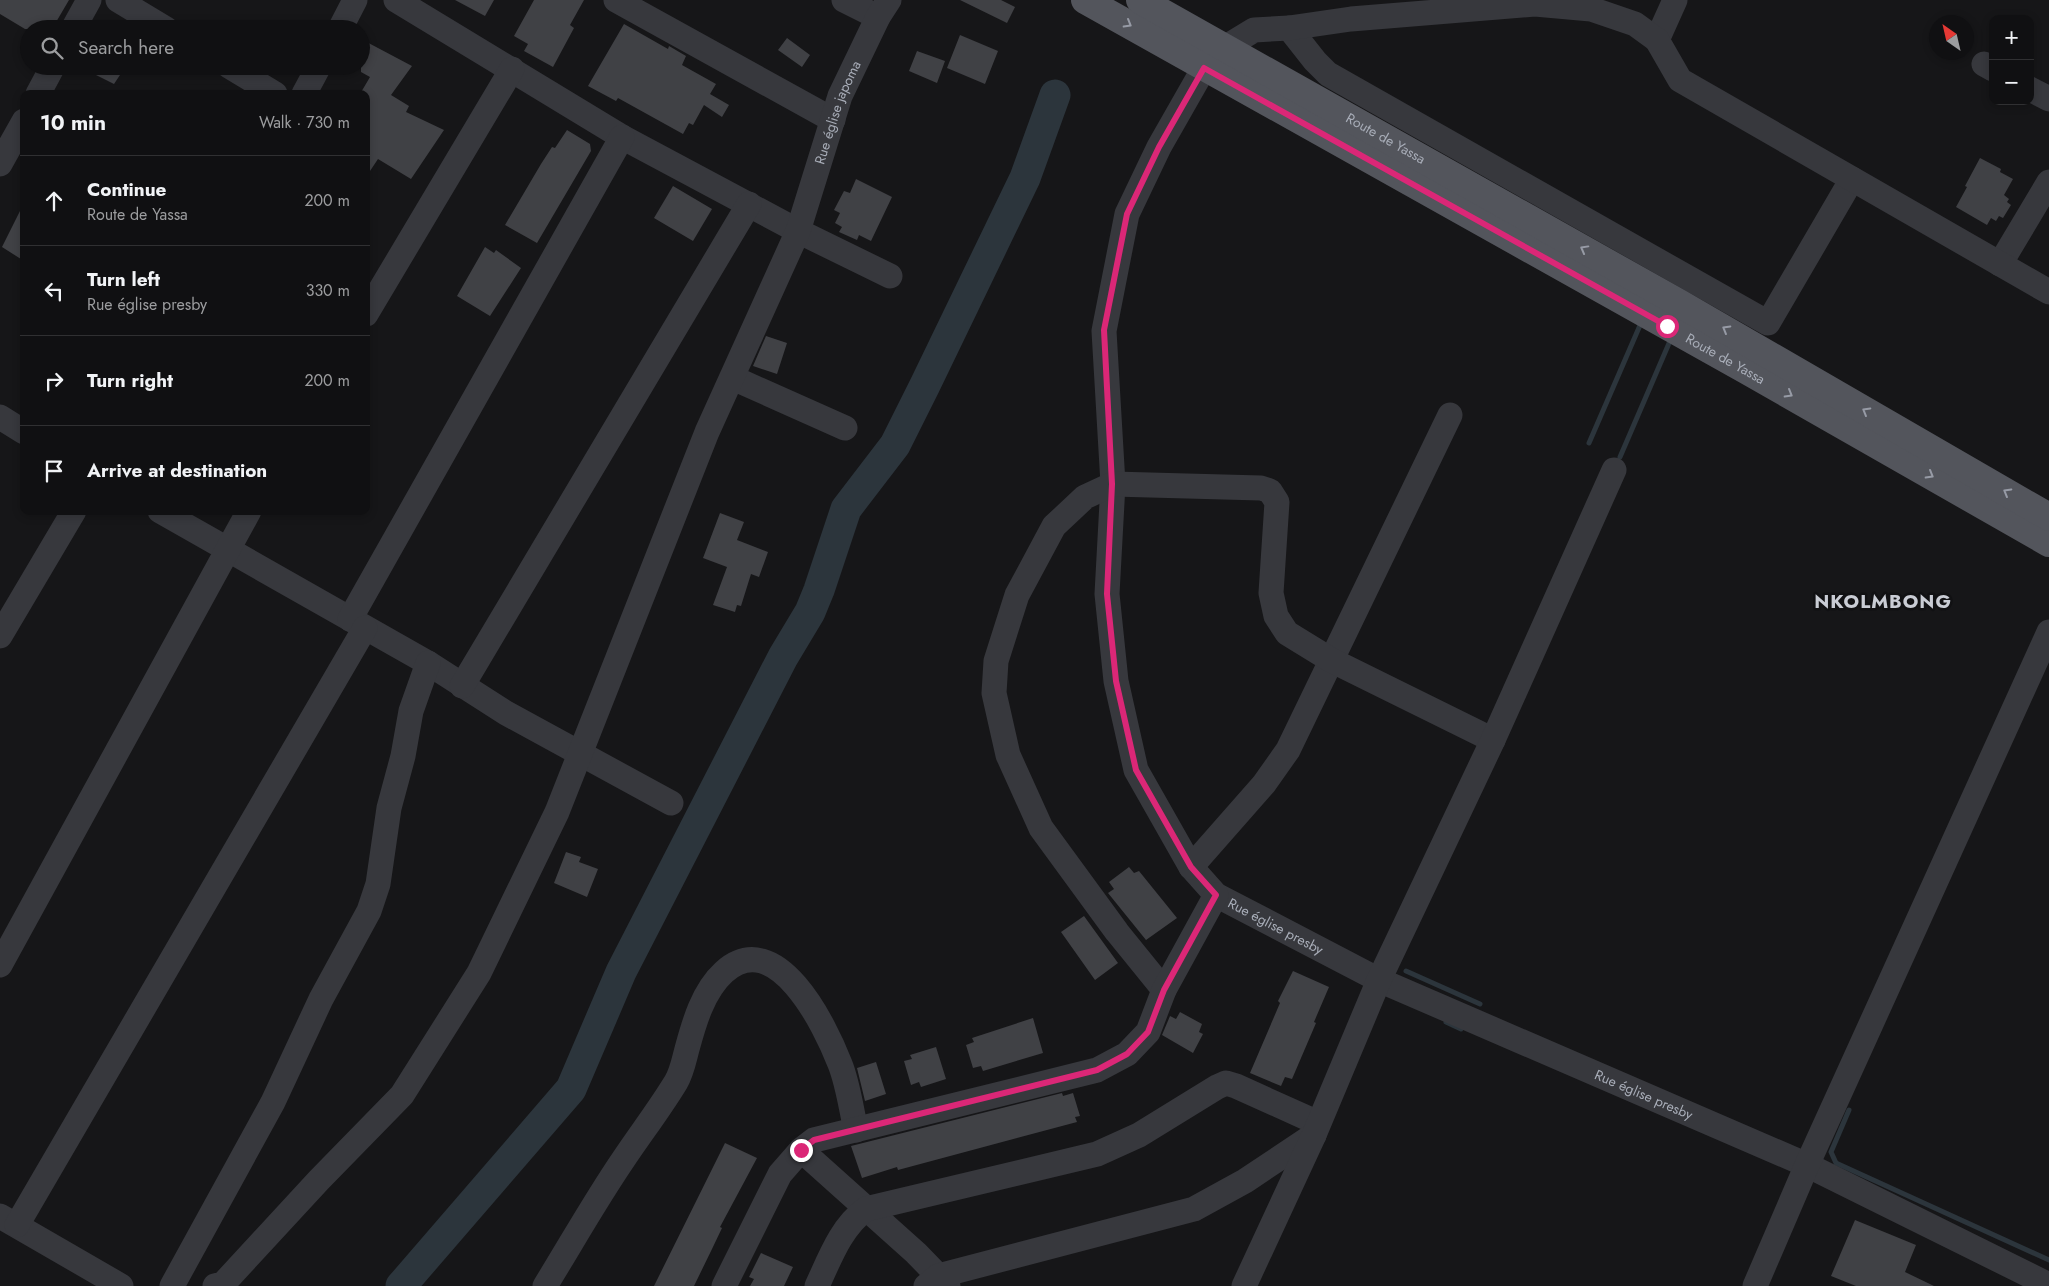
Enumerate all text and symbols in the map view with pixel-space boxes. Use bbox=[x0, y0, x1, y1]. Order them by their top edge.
north arrow bbox=[1929, 15, 1974, 60]
map controls bbox=[1989, 15, 2034, 105]
button: + bbox=[1989, 15, 2034, 60]
one-way arrow bbox=[1122, 18, 1131, 28]
search box bbox=[20, 20, 370, 75]
icon: search bbox=[38, 34, 66, 62]
text: Search here bbox=[78, 34, 174, 61]
street label: Rue église japoma bbox=[809, 57, 866, 167]
button: − bbox=[1989, 60, 2034, 105]
text: 10 min bbox=[40, 108, 106, 138]
street label: Route de Yassa bbox=[1342, 108, 1429, 169]
text: Walk · 730 m bbox=[259, 111, 350, 134]
text: Continue bbox=[87, 176, 166, 203]
icon: ahead bbox=[40, 187, 68, 215]
text: 200 m bbox=[304, 189, 350, 212]
text: Route de Yassa bbox=[87, 203, 188, 226]
one-way arrow bbox=[1581, 245, 1590, 255]
text: Turn left bbox=[87, 266, 160, 293]
icon: left bbox=[40, 277, 68, 305]
text: 330 m bbox=[306, 279, 350, 302]
text: Rue église presby bbox=[87, 293, 207, 316]
route start bbox=[1656, 315, 1679, 338]
one-way arrow bbox=[1722, 326, 1731, 336]
street label: Route de Yassa bbox=[1682, 328, 1769, 389]
icon: right bbox=[40, 367, 68, 395]
text: Turn right bbox=[87, 367, 173, 394]
text: 200 m bbox=[304, 369, 350, 392]
one-way arrow bbox=[1783, 388, 1792, 398]
one-way arrow bbox=[1863, 407, 1872, 417]
icon: arrive bbox=[40, 457, 68, 485]
text: Arrive at destination bbox=[87, 457, 267, 484]
one-way arrow bbox=[1924, 468, 1933, 478]
one-way arrow bbox=[2003, 488, 2012, 498]
district label: NKOLMBONG bbox=[1814, 588, 1952, 615]
street label: Rue église presby bbox=[1224, 893, 1328, 960]
street label: Rue église presby bbox=[1592, 1064, 1697, 1125]
route end bbox=[790, 1139, 813, 1162]

